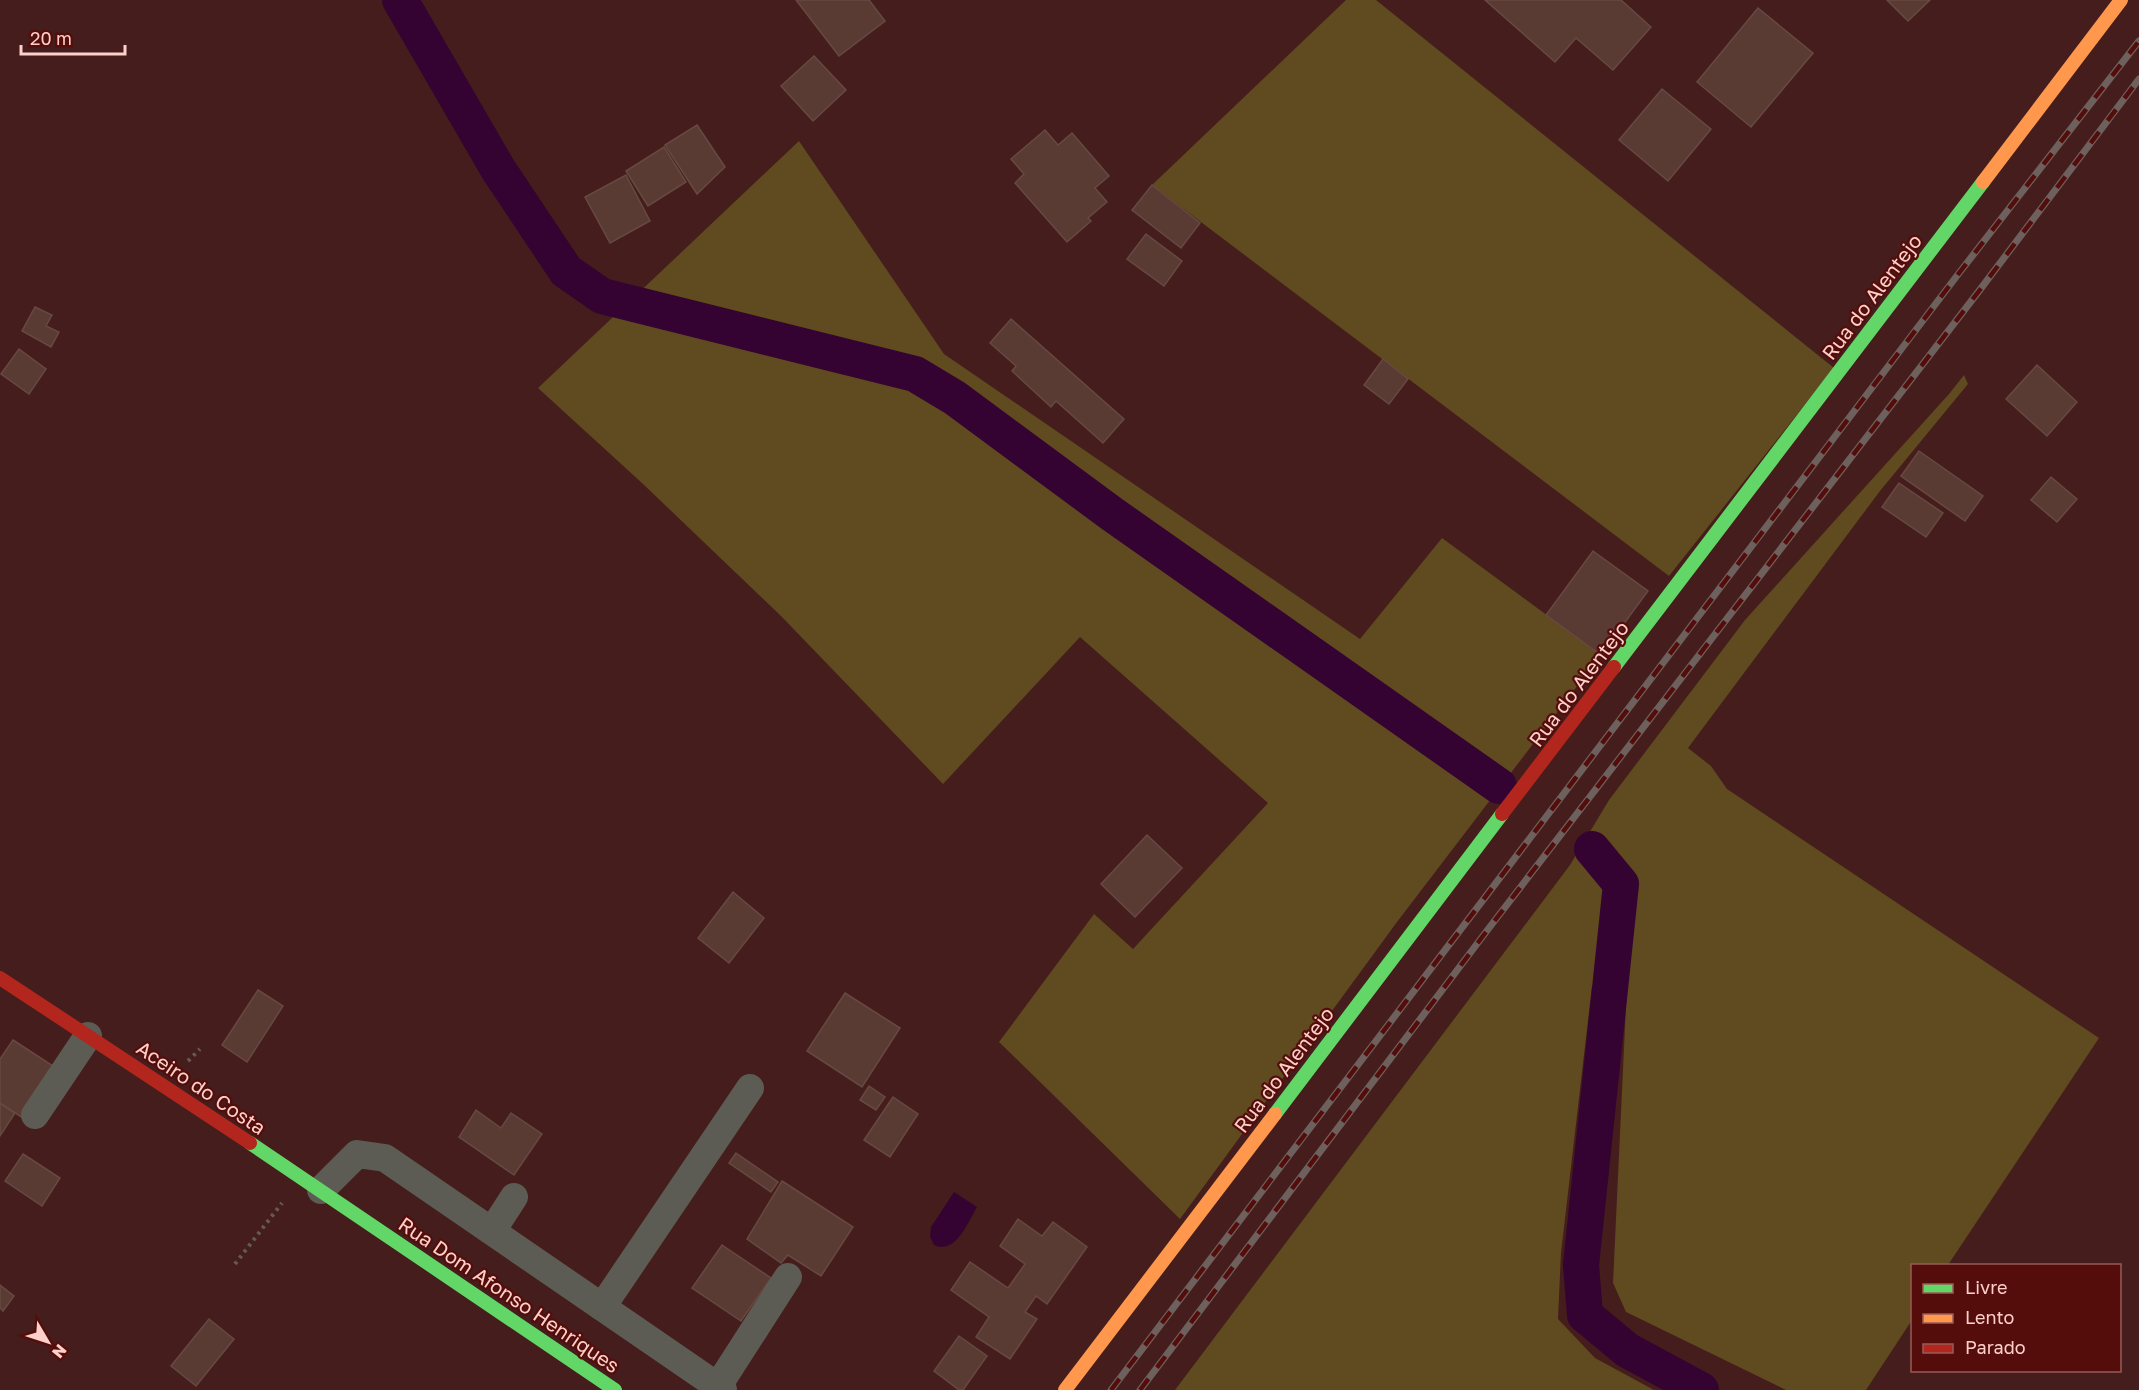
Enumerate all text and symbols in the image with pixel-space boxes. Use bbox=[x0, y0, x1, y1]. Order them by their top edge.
scale bar bbox=[21, 18, 124, 56]
text: 20 m bbox=[30, 27, 72, 49]
street label: Rua do Alentejo bbox=[1816, 229, 1926, 364]
street label: Rua do Alentejo bbox=[1523, 616, 1633, 751]
street label: Rua do Alentejo bbox=[1228, 1002, 1338, 1137]
street label: Aceiro do Costa bbox=[132, 1035, 271, 1139]
street label: Rua Dom Afonso Henriques bbox=[395, 1211, 625, 1377]
legend bbox=[1911, 1264, 2121, 1372]
text: Livre bbox=[1965, 1276, 2007, 1298]
text: Lento bbox=[1965, 1306, 2014, 1328]
north arrow bbox=[18, 1312, 78, 1372]
text: Parado bbox=[1965, 1336, 2026, 1358]
text: N bbox=[48, 1340, 71, 1362]

